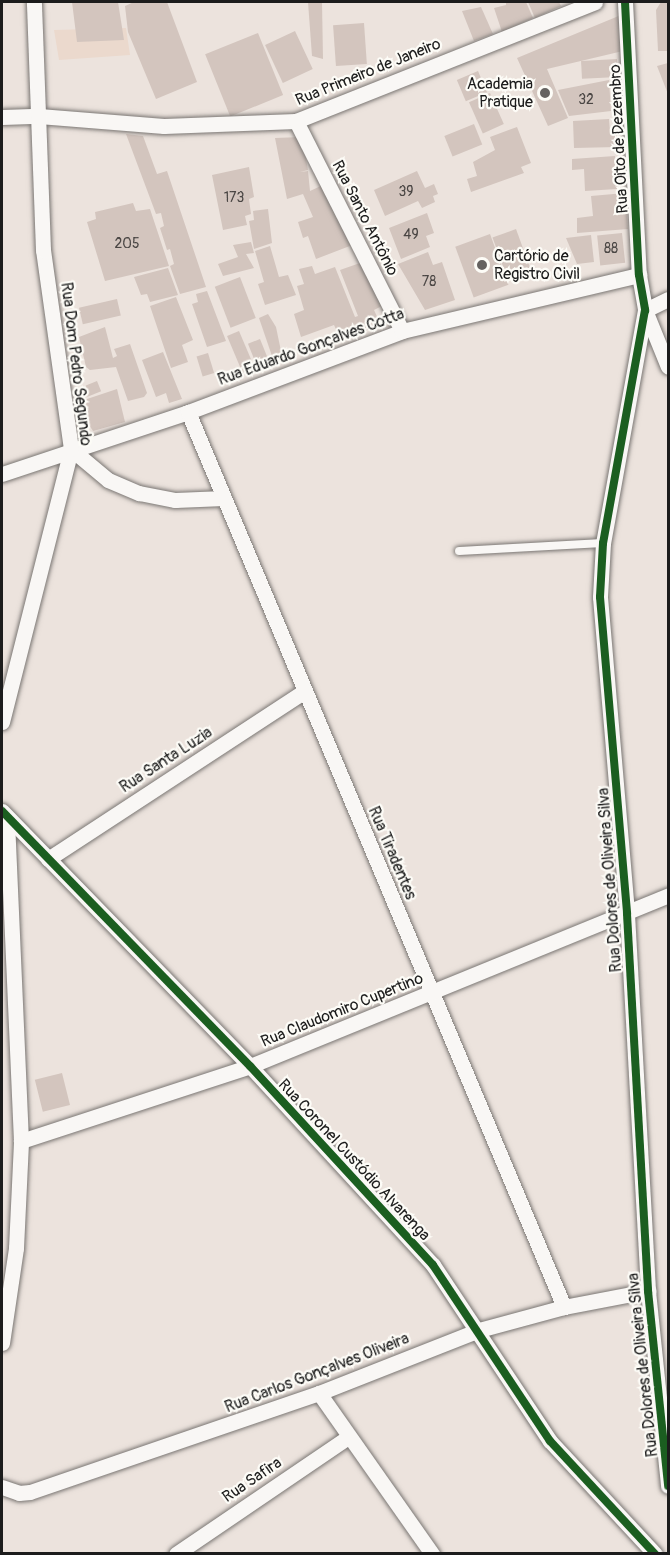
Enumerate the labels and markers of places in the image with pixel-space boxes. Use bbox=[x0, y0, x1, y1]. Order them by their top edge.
place label: Academia Pratique bbox=[467, 74, 533, 112]
marker: Academia Pratique bbox=[538, 86, 552, 100]
place label: Cartório de Registro Civil bbox=[494, 246, 580, 284]
marker: Cartório de Registro Civil bbox=[475, 258, 489, 272]

